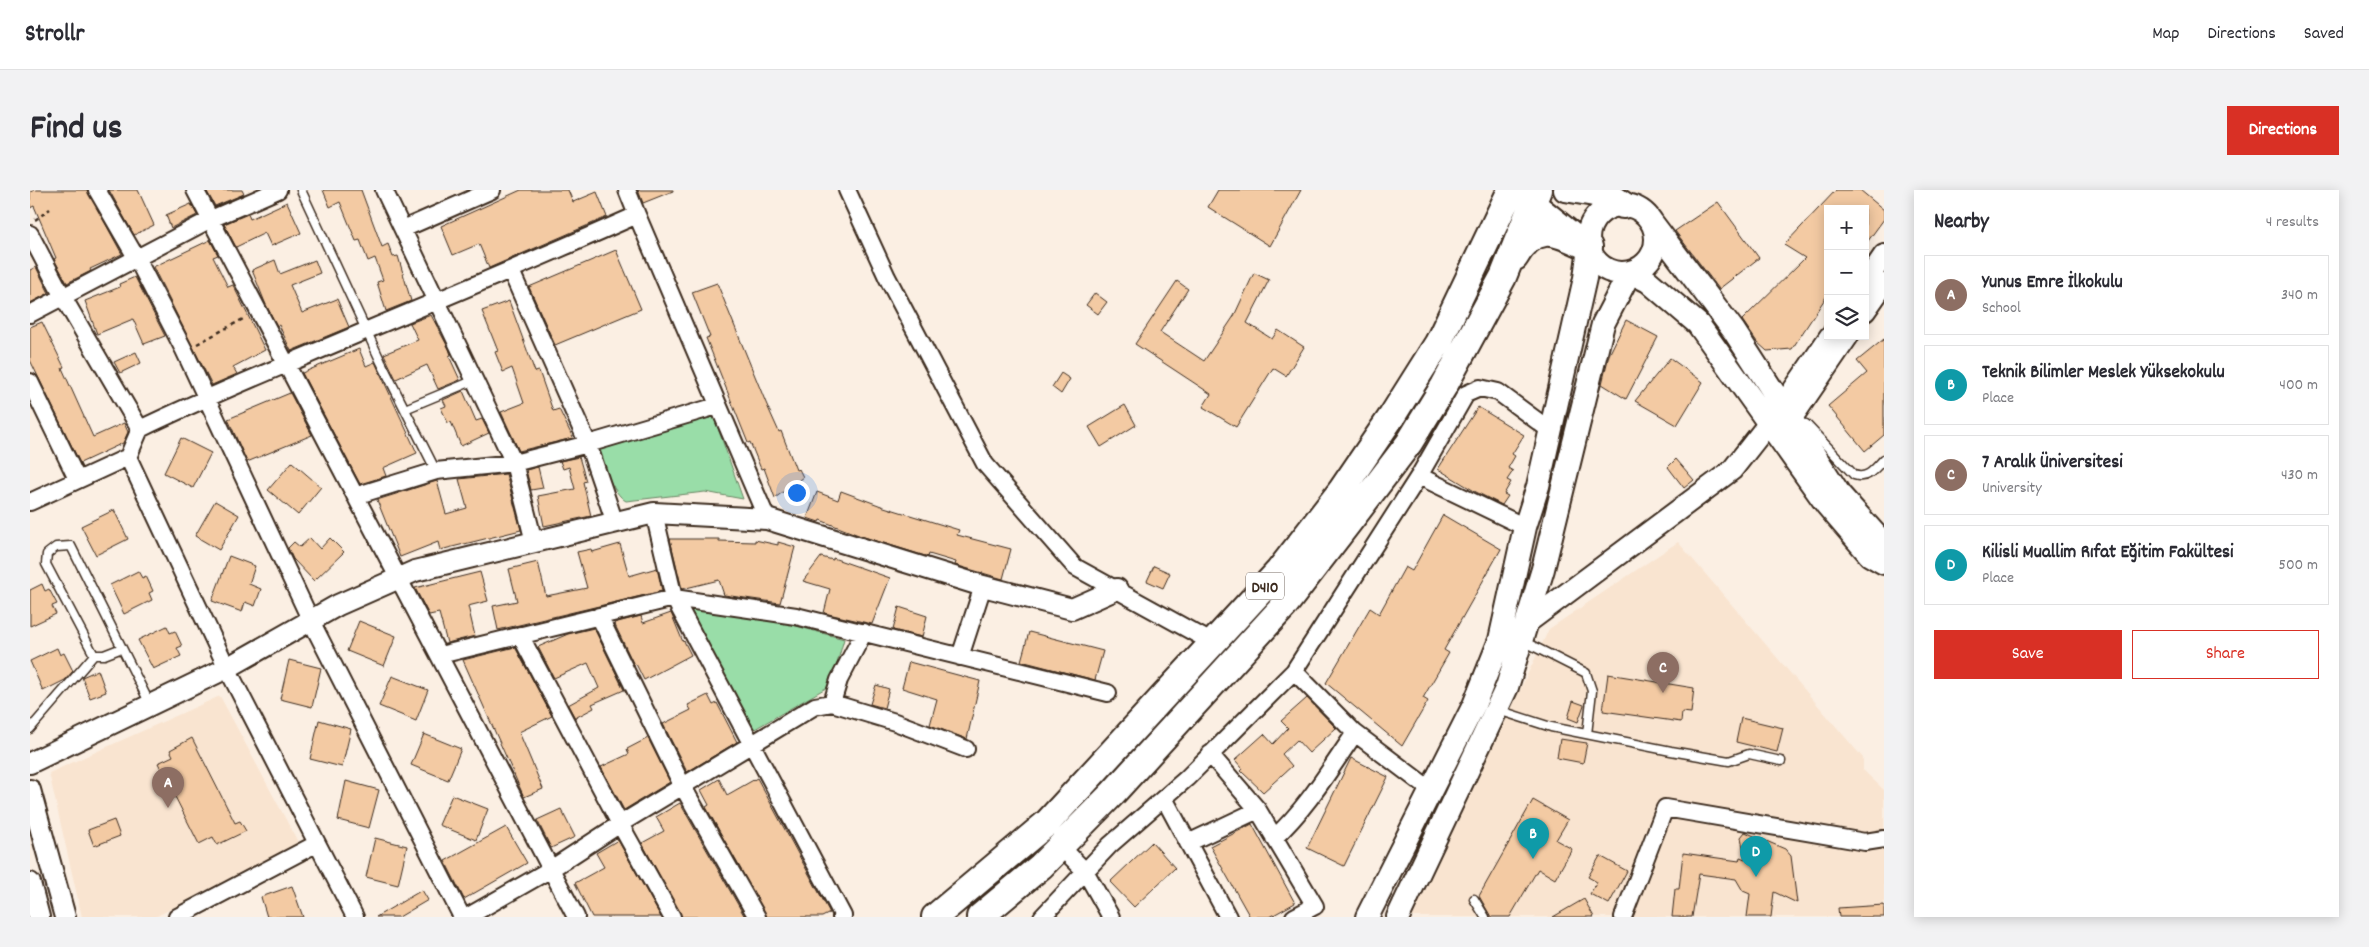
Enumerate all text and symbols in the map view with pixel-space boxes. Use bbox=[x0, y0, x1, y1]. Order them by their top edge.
text: Strollr bbox=[25, 18, 84, 52]
text: Map bbox=[2152, 22, 2179, 47]
text: Directions bbox=[2207, 22, 2276, 47]
text: Saved bbox=[2304, 22, 2344, 47]
text: Find us bbox=[30, 105, 122, 155]
button: Directions bbox=[2227, 106, 2339, 155]
map controls bbox=[1824, 205, 1869, 340]
button: + bbox=[1824, 205, 1869, 250]
text: Nearby bbox=[1934, 208, 1989, 238]
text: 4 results bbox=[2266, 211, 2319, 234]
button: − bbox=[1824, 250, 1869, 295]
text: Yunus Emre İlkokulu bbox=[1982, 270, 2123, 297]
text: A bbox=[1947, 284, 1955, 307]
text: 340 m bbox=[2281, 284, 2318, 307]
button: layers bbox=[1824, 295, 1869, 340]
text: School bbox=[1982, 297, 2021, 320]
text: Teknik Bilimler Meslek Yüksekokulu bbox=[1982, 360, 2225, 387]
text: B bbox=[1947, 374, 1955, 397]
text: 400 m bbox=[2279, 374, 2318, 397]
text: Place bbox=[1982, 387, 2014, 410]
text: 7 Aralık Üniversitesi bbox=[1982, 450, 2123, 477]
text: C bbox=[1947, 464, 1955, 487]
text: 430 m bbox=[2281, 464, 2318, 487]
text: University bbox=[1982, 477, 2042, 500]
your location bbox=[784, 480, 810, 506]
text: Kilisli Muallim Rıfat Eğitim Fakültesi bbox=[1982, 540, 2234, 567]
text: D bbox=[1947, 554, 1955, 577]
text: 500 m bbox=[2278, 554, 2318, 577]
text: Place bbox=[1982, 567, 2014, 590]
road number: D410 bbox=[1246, 572, 1284, 600]
button: Save bbox=[1934, 630, 2122, 679]
button: Share bbox=[2132, 630, 2319, 679]
pin: C bbox=[1647, 652, 1679, 693]
pin: A bbox=[152, 767, 184, 808]
pin: B bbox=[1517, 818, 1549, 859]
pin: D bbox=[1740, 836, 1772, 877]

